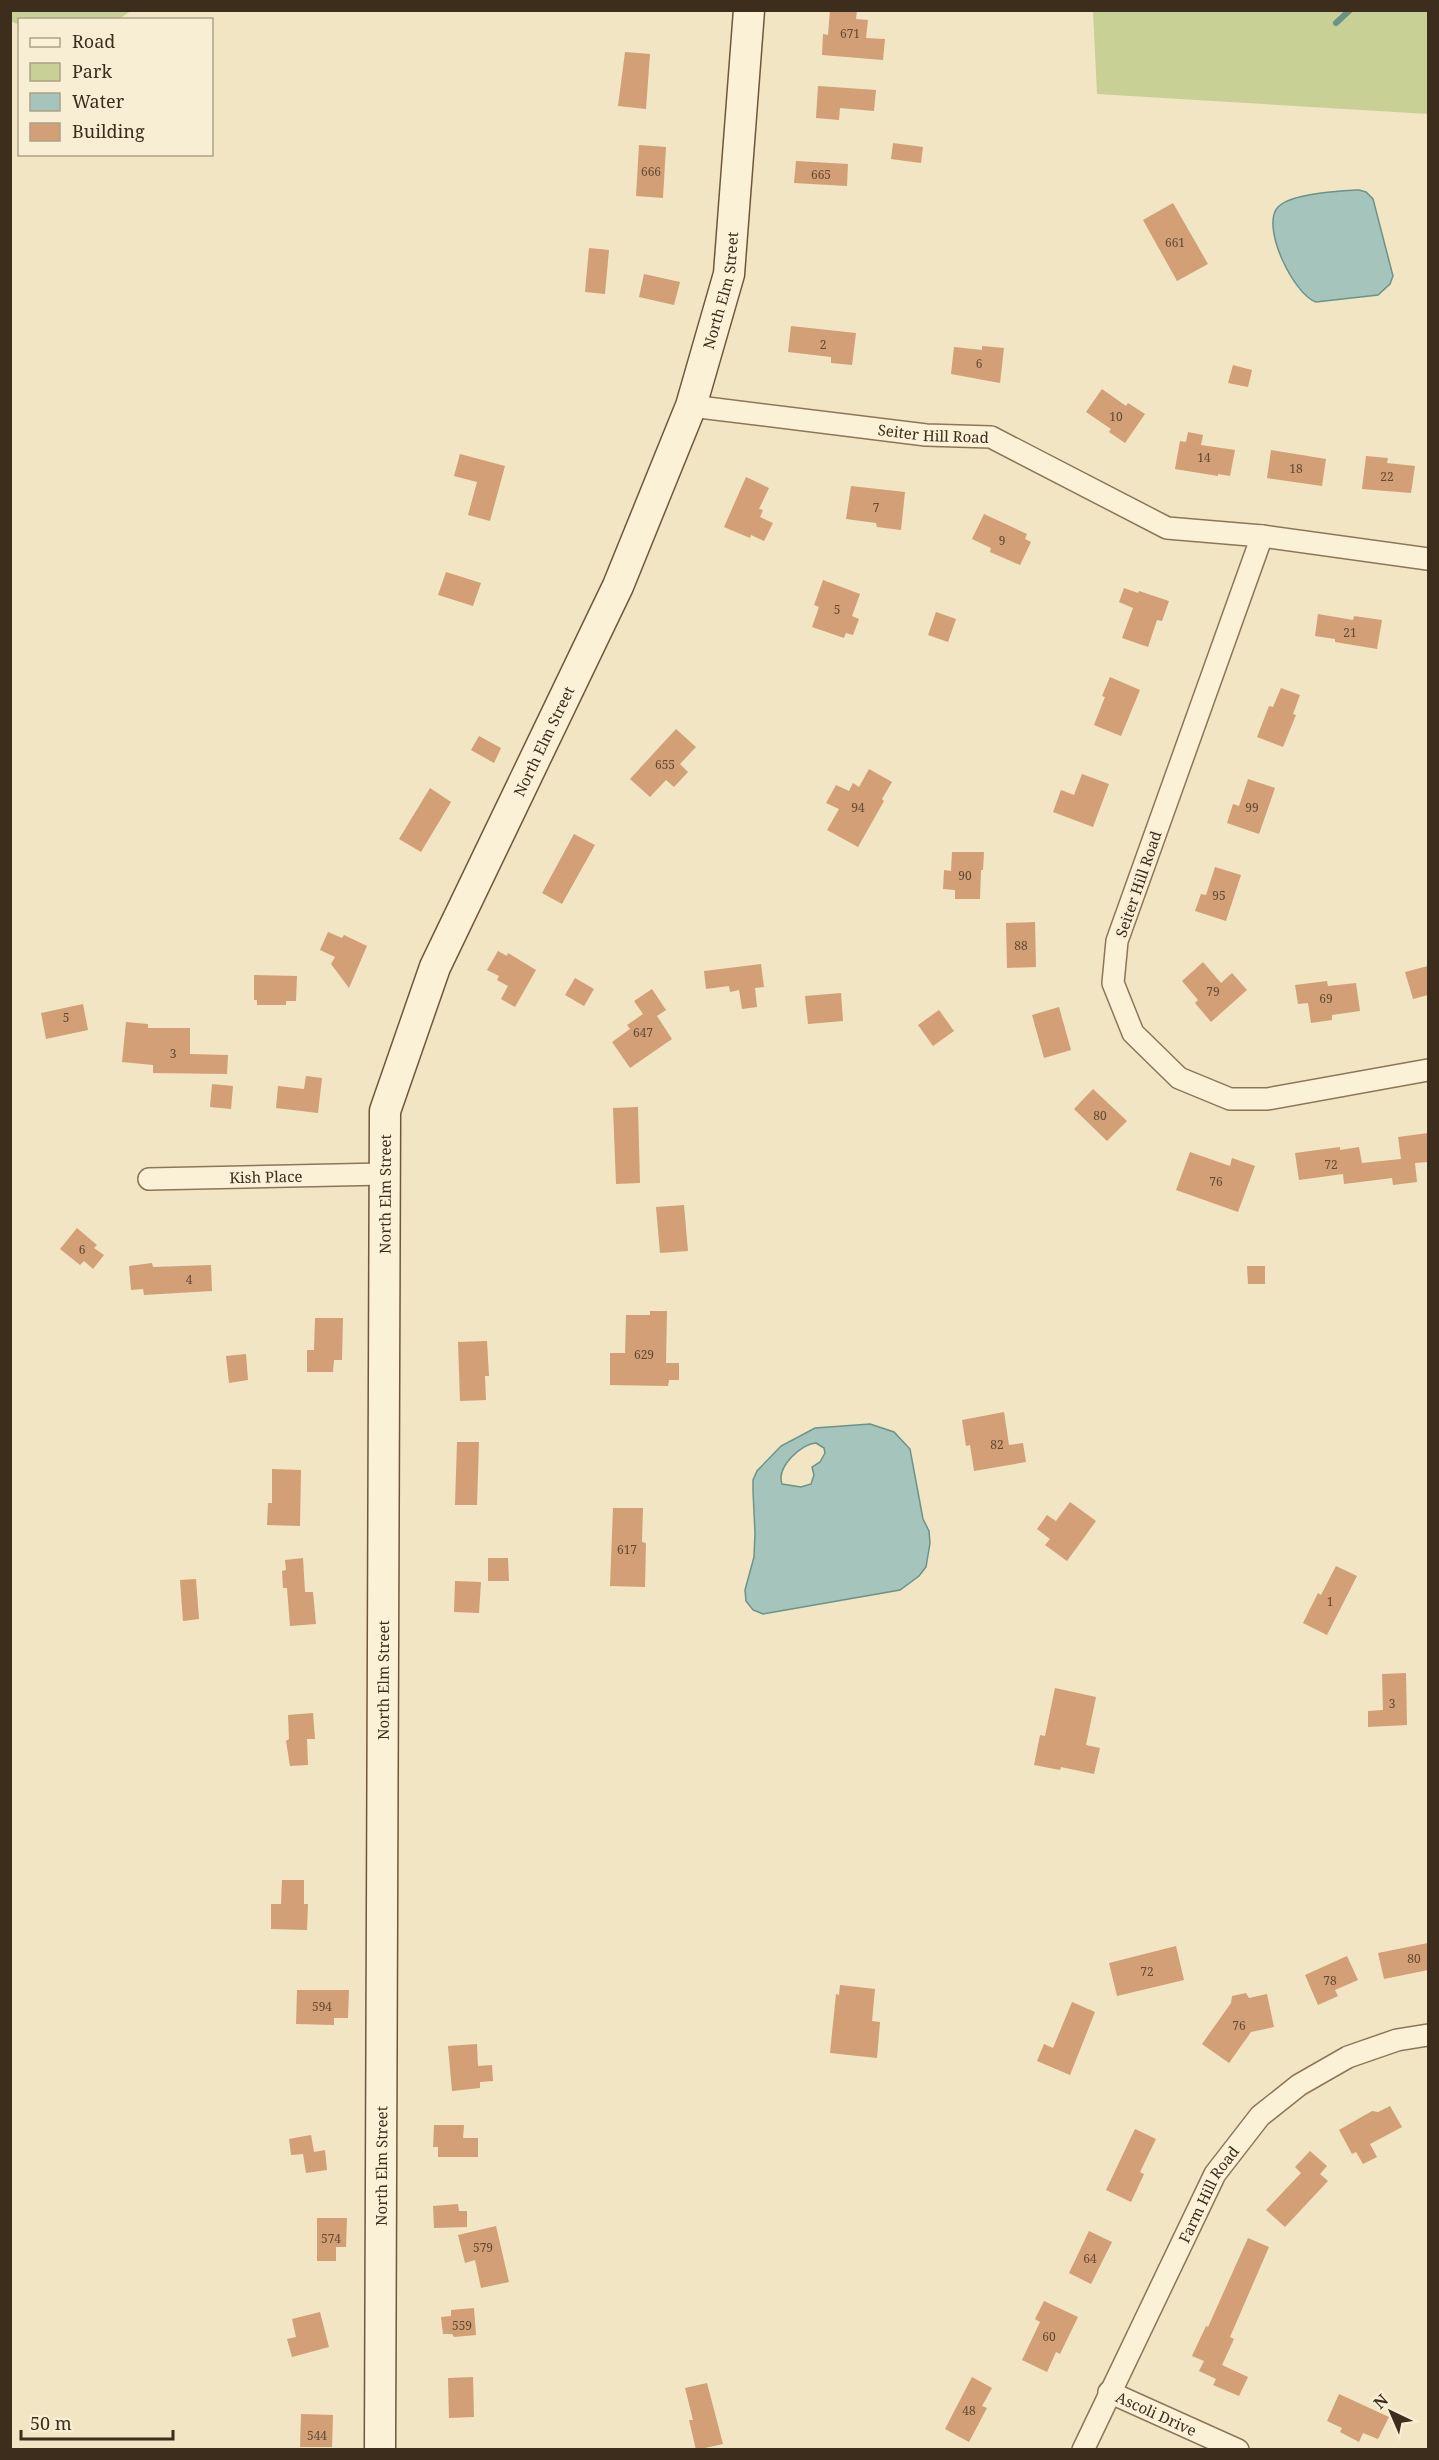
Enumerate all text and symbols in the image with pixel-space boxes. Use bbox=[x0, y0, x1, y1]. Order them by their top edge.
legend bbox=[18, 18, 213, 156]
house number: 671 bbox=[840, 25, 860, 42]
text: Road bbox=[72, 29, 115, 53]
text: Park bbox=[72, 59, 112, 83]
text: Water bbox=[72, 89, 125, 113]
text: Building bbox=[72, 119, 145, 143]
house number: 666 bbox=[641, 163, 661, 180]
house number: 665 bbox=[811, 166, 831, 183]
street label: North Elm Street bbox=[698, 231, 742, 351]
house number: 661 bbox=[1165, 234, 1185, 251]
house number: 2 bbox=[820, 336, 826, 353]
house number: 6 bbox=[976, 355, 983, 372]
house number: 10 bbox=[1109, 408, 1123, 425]
street label: Seiter Hill Road bbox=[877, 419, 989, 447]
house number: 14 bbox=[1197, 449, 1211, 466]
house number: 18 bbox=[1289, 460, 1303, 477]
house number: 22 bbox=[1380, 468, 1394, 485]
house number: 7 bbox=[873, 499, 880, 516]
house number: 9 bbox=[999, 532, 1005, 549]
house number: 5 bbox=[834, 601, 840, 618]
house number: 21 bbox=[1343, 624, 1357, 641]
street label: North Elm Street bbox=[509, 683, 578, 800]
house number: 655 bbox=[655, 756, 675, 773]
house number: 94 bbox=[851, 799, 865, 816]
house number: 99 bbox=[1245, 799, 1259, 816]
street label: Seiter Hill Road bbox=[1110, 828, 1166, 940]
house number: 90 bbox=[958, 867, 972, 884]
house number: 95 bbox=[1212, 887, 1226, 904]
house number: 88 bbox=[1014, 937, 1028, 954]
house number: 79 bbox=[1206, 983, 1220, 1000]
house number: 69 bbox=[1319, 990, 1333, 1007]
house number: 5 bbox=[63, 1009, 69, 1026]
house number: 647 bbox=[633, 1024, 653, 1041]
house number: 3 bbox=[170, 1045, 177, 1062]
house number: 80 bbox=[1093, 1107, 1107, 1124]
street label: North Elm Street bbox=[374, 1134, 395, 1254]
house number: 72 bbox=[1324, 1156, 1338, 1173]
street label: Kish Place bbox=[229, 1166, 303, 1187]
house number: 76 bbox=[1209, 1173, 1223, 1190]
house number: 6 bbox=[79, 1241, 86, 1258]
house number: 4 bbox=[186, 1271, 193, 1288]
house number: 629 bbox=[634, 1346, 654, 1363]
house number: 82 bbox=[990, 1436, 1004, 1453]
house number: 617 bbox=[617, 1541, 637, 1558]
house number: 1 bbox=[1327, 1593, 1333, 1610]
street label: North Elm Street bbox=[373, 1620, 393, 1740]
house number: 3 bbox=[1389, 1695, 1396, 1712]
house number: 80 bbox=[1407, 1950, 1421, 1967]
house number: 72 bbox=[1140, 1963, 1154, 1980]
house number: 78 bbox=[1323, 1972, 1337, 1989]
house number: 594 bbox=[312, 1998, 332, 2015]
house number: 76 bbox=[1232, 2017, 1246, 2034]
street label: North Elm Street bbox=[371, 2106, 391, 2226]
street label: Farm Hill Road bbox=[1174, 2142, 1243, 2246]
house number: 574 bbox=[321, 2230, 341, 2247]
house number: 579 bbox=[473, 2239, 493, 2256]
house number: 64 bbox=[1083, 2250, 1097, 2267]
house number: 559 bbox=[452, 2317, 472, 2334]
house number: 60 bbox=[1042, 2328, 1056, 2345]
north arrow bbox=[1361, 2382, 1421, 2442]
street label: Ascoli Drive bbox=[1113, 2387, 1200, 2440]
text: N bbox=[1368, 2389, 1393, 2414]
house number: 48 bbox=[962, 2402, 976, 2419]
scale bar bbox=[21, 2403, 172, 2441]
text: 50 m bbox=[30, 2411, 72, 2435]
house number: 544 bbox=[307, 2427, 327, 2444]

